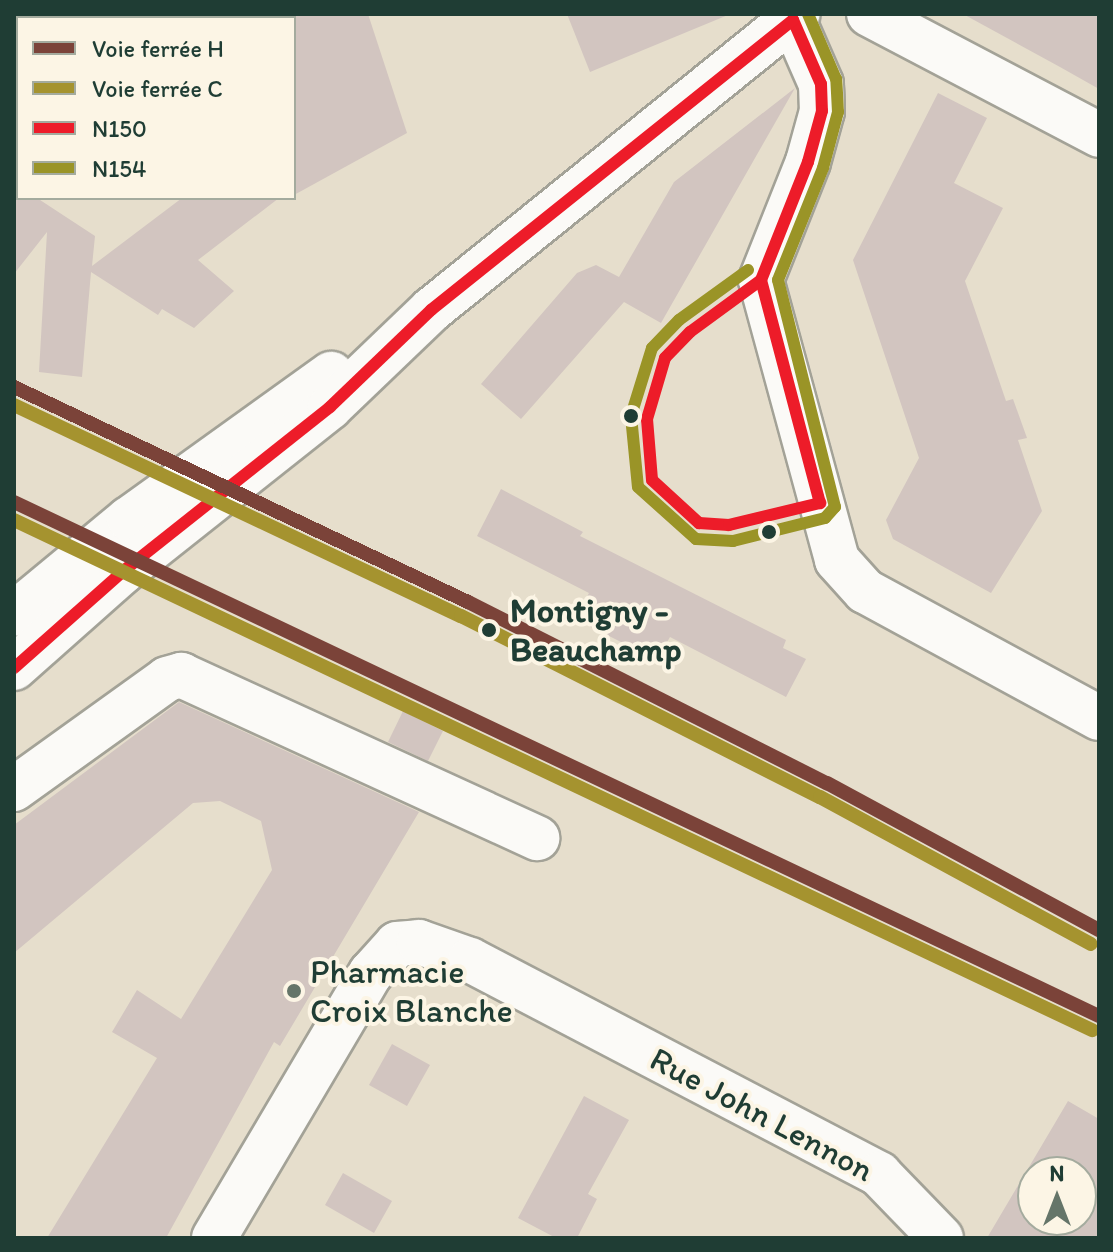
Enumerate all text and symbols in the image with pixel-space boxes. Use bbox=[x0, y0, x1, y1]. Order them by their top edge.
legend bbox=[16, 16, 296, 200]
text: Voie ferrée H bbox=[92, 34, 224, 63]
text: Voie ferrée C bbox=[92, 74, 223, 103]
text: N150 bbox=[92, 114, 147, 143]
text: N154 bbox=[92, 154, 146, 183]
unlabelled marker bbox=[623, 408, 639, 424]
unlabelled marker bbox=[761, 524, 777, 540]
place label: Montigny - Beauchamp bbox=[510, 590, 681, 670]
marker: Montigny - Beauchamp bbox=[475, 616, 503, 644]
place label: Pharmacie Croix Blanche bbox=[310, 951, 513, 1030]
marker: Pharmacie Croix Blanche bbox=[285, 982, 303, 1000]
street label: Rue John Lennon bbox=[643, 1038, 881, 1190]
north arrow bbox=[1017, 1156, 1097, 1236]
text: N bbox=[1050, 1160, 1064, 1187]

